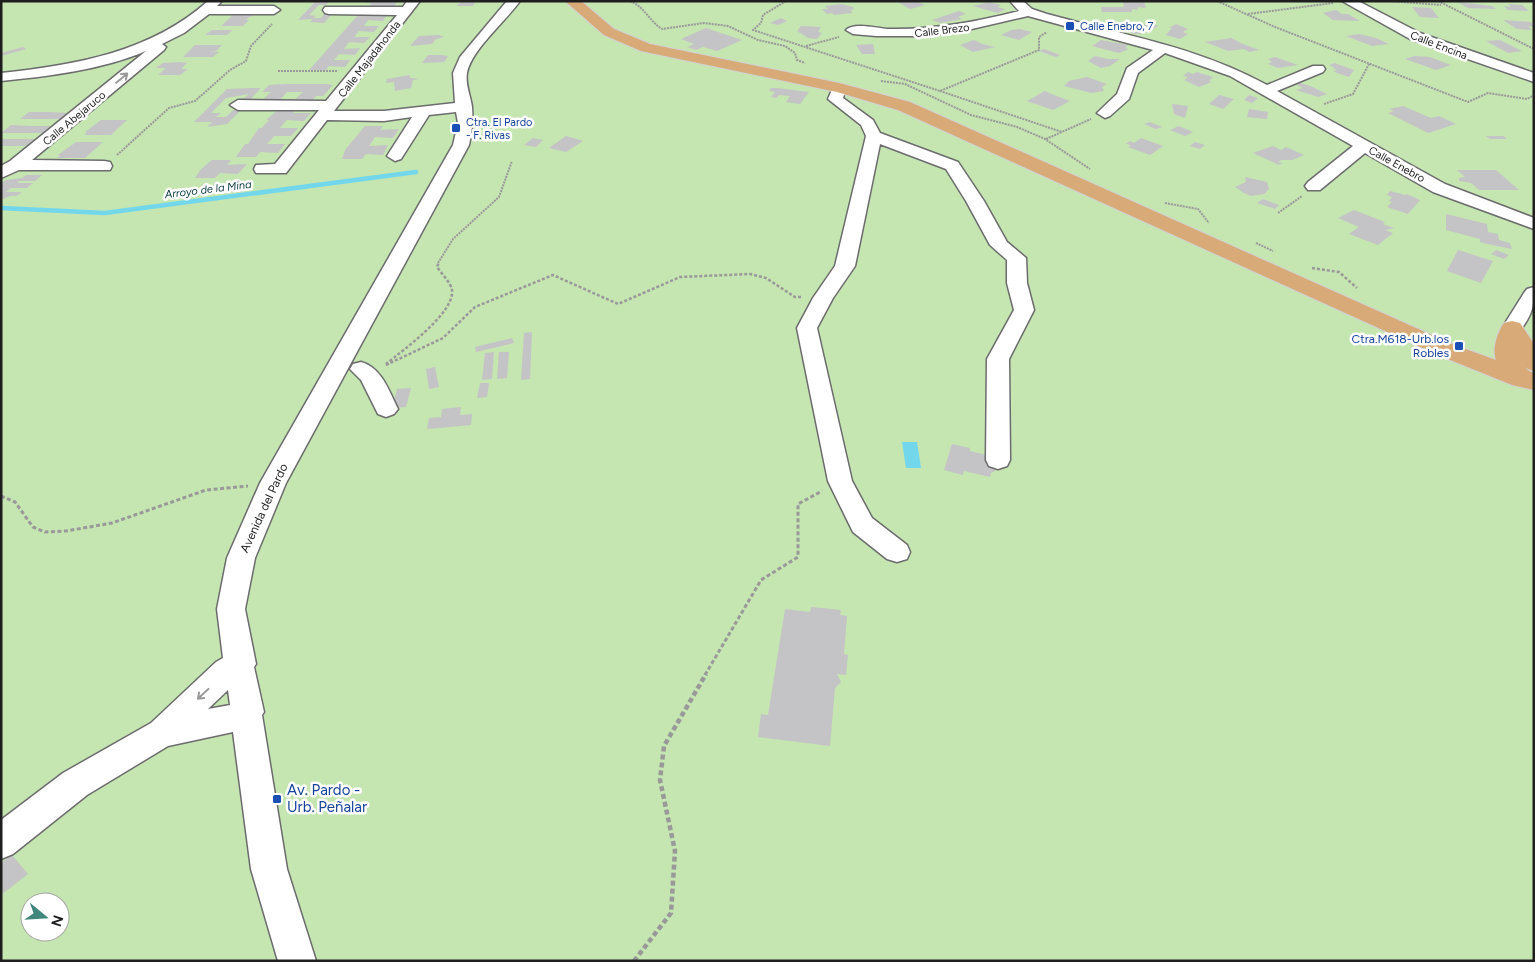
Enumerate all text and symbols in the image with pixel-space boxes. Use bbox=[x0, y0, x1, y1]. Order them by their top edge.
street label: Calle Majadahonda bbox=[336, 19, 403, 100]
marker: Calle Enebro, 7 bbox=[1064, 20, 1076, 32]
place label: Calle Enebro, 7 bbox=[1080, 20, 1154, 33]
street label: Calle Brezo bbox=[914, 21, 970, 40]
street label: Calle Encina bbox=[1408, 29, 1469, 62]
one-way arrow bbox=[115, 73, 128, 84]
street label: Calle Abejaruco bbox=[40, 88, 108, 148]
place label: Ctra. El Pardo - F. Rivas bbox=[466, 116, 532, 142]
marker: Ctra. El Pardo - F. Rivas bbox=[450, 122, 462, 134]
street label: Calle Enebro bbox=[1366, 144, 1427, 185]
water label: Arroyo de la Mina bbox=[163, 178, 253, 201]
place label: Ctra.M618-Urb.los Robles bbox=[1352, 332, 1449, 360]
marker: Ctra.M618-Urb.los Robles bbox=[1453, 340, 1465, 352]
street label: Avenida del Pardo bbox=[237, 461, 291, 555]
one-way arrow bbox=[197, 688, 209, 700]
place label: Av. Pardo - Urb. Peñalar bbox=[287, 781, 367, 816]
marker: Av. Pardo - Urb. Peñalar bbox=[271, 793, 283, 805]
north arrow bbox=[20, 892, 70, 942]
text: N bbox=[47, 913, 67, 929]

